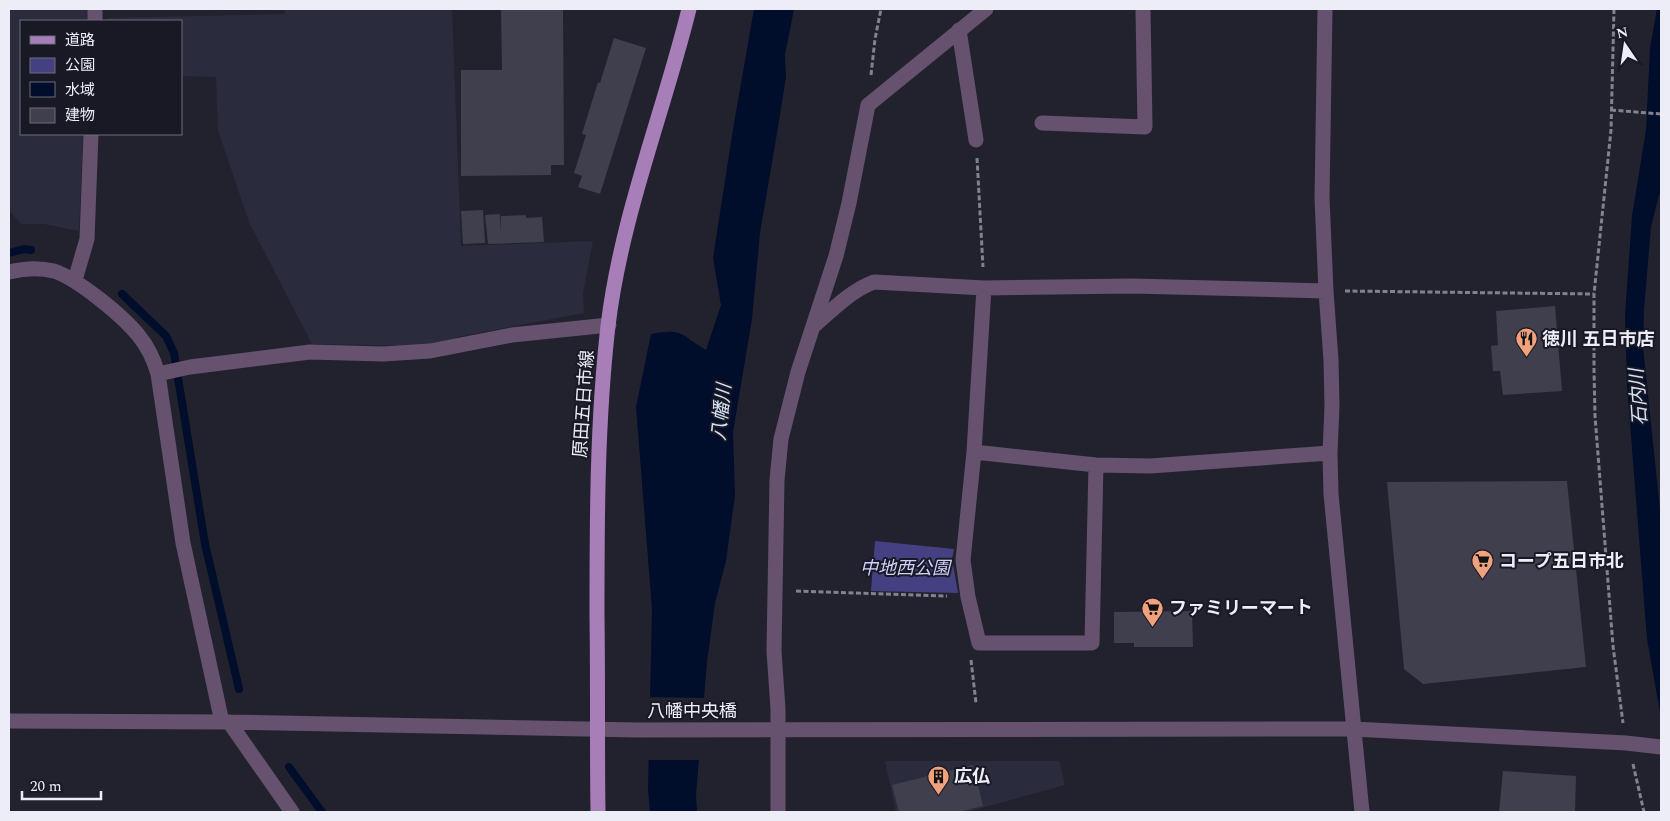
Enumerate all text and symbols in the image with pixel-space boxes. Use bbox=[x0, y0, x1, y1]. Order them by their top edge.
legend bbox=[20, 20, 182, 135]
north arrow bbox=[1600, 20, 1650, 70]
text: N bbox=[1614, 21, 1630, 44]
text: 道路 bbox=[65, 29, 95, 52]
text: 公園 bbox=[65, 54, 95, 77]
text: 水域 bbox=[65, 79, 95, 102]
text: 建物 bbox=[65, 104, 95, 127]
place label: 徳川 五日市店 bbox=[1542, 326, 1655, 353]
restaurant icon: 徳川 五日市店 bbox=[1514, 327, 1538, 358]
street label: 原田五日市線 bbox=[567, 349, 601, 459]
water label: 石内川 bbox=[1622, 366, 1655, 426]
water label: 八幡川 bbox=[705, 380, 740, 442]
place label: コープ五日市北 bbox=[1499, 548, 1624, 575]
supermarket icon: コープ五日市北 bbox=[1471, 549, 1495, 580]
park label: 中地西公園 bbox=[860, 555, 953, 582]
place label: ファミリーマート bbox=[1169, 595, 1313, 622]
supermarket icon: ファミリーマート bbox=[1141, 596, 1165, 627]
street label: 八幡中央橋 bbox=[647, 698, 737, 725]
place label: 広仏 bbox=[954, 763, 990, 790]
building icon: 広仏 bbox=[926, 764, 950, 795]
scale bar bbox=[22, 768, 101, 800]
text: 20 m bbox=[30, 775, 62, 798]

